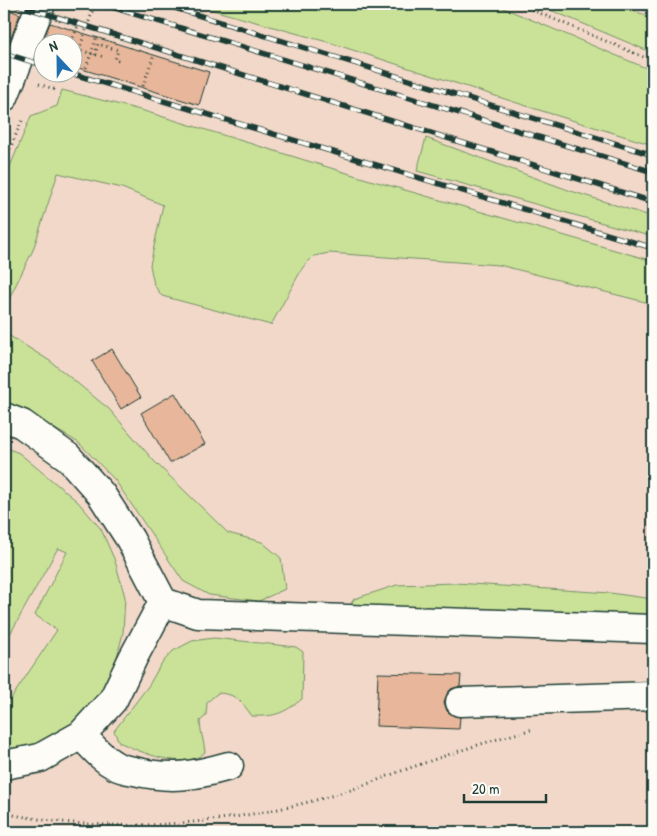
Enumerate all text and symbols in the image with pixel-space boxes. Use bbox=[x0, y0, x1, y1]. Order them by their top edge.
north arrow bbox=[32, 32, 82, 82]
text: N bbox=[46, 35, 60, 56]
scale bar bbox=[464, 771, 547, 803]
text: 20 m bbox=[472, 778, 499, 799]

